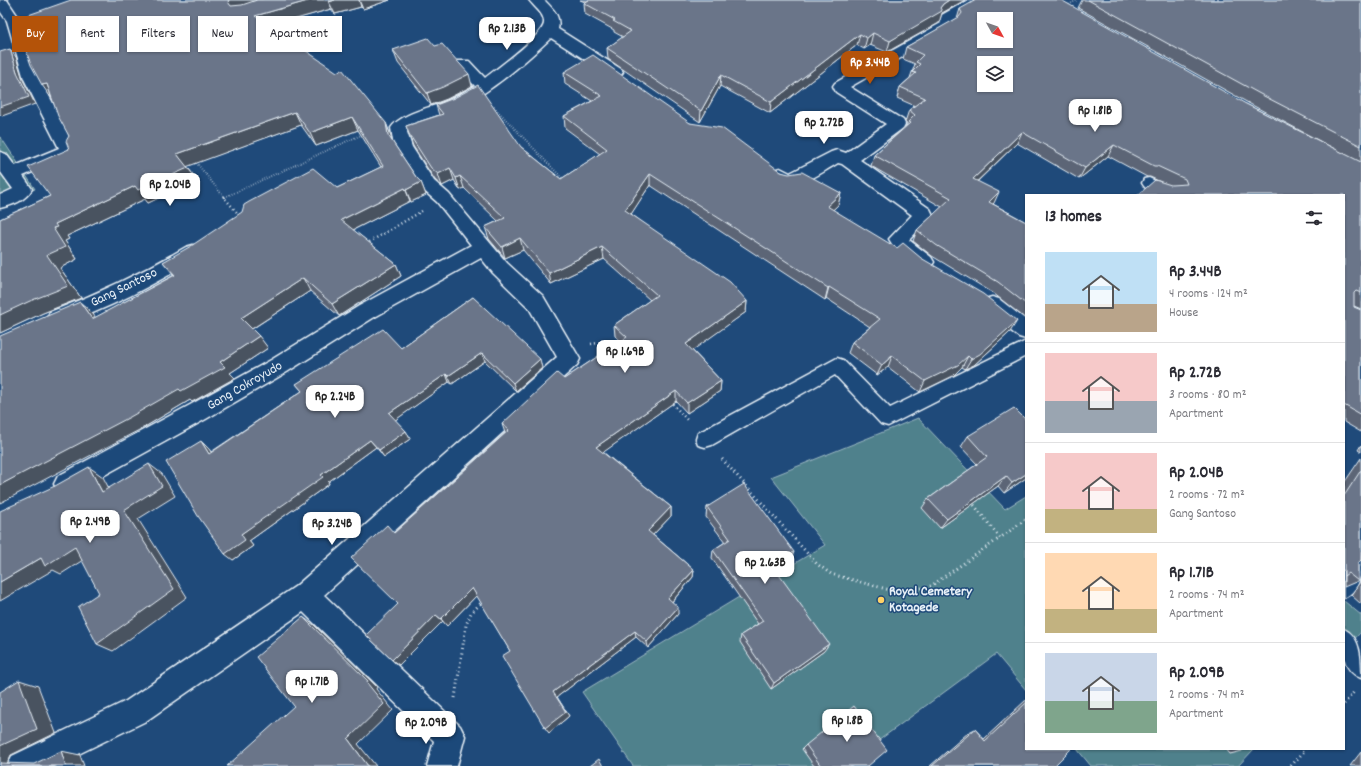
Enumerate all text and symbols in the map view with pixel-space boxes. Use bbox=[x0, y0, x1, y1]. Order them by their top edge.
north arrow bbox=[977, 12, 1013, 48]
map controls bbox=[977, 12, 1013, 92]
chip: Buy bbox=[12, 16, 58, 52]
chip: Rent bbox=[66, 16, 119, 52]
chip: Filters bbox=[127, 16, 190, 52]
chip: New bbox=[198, 16, 248, 52]
chip: Apartment bbox=[256, 16, 342, 52]
pin: Rp 2.13B bbox=[466, 17, 548, 51]
text: Rp 2.13B bbox=[488, 20, 526, 39]
pin: Rp 3.44B bbox=[829, 51, 911, 85]
text: Rp 3.44B bbox=[850, 54, 890, 73]
button: layers bbox=[977, 56, 1013, 92]
pin: Rp 1.81B bbox=[1054, 99, 1136, 133]
text: Rp 1.81B bbox=[1078, 102, 1112, 121]
pin: Rp 2.72B bbox=[783, 111, 865, 145]
text: Rp 2.72B bbox=[804, 114, 844, 133]
pin: Rp 2.04B bbox=[129, 173, 211, 207]
text: Rp 2.04B bbox=[149, 176, 191, 195]
text: 13 homes bbox=[1045, 206, 1102, 230]
icon: filters bbox=[1303, 207, 1325, 229]
text: Rp 3.44B bbox=[1169, 261, 1222, 285]
street label: Gang Santoso bbox=[87, 263, 161, 313]
icon: home bbox=[1077, 268, 1125, 316]
text: 4 rooms · 124 m² bbox=[1169, 285, 1248, 304]
text: House bbox=[1169, 304, 1198, 323]
pin: Rp 1.69B bbox=[584, 340, 666, 374]
text: Rp 1.69B bbox=[606, 343, 644, 362]
street label: Gang Cokroyudo bbox=[204, 356, 286, 416]
text: Rp 2.72B bbox=[1169, 362, 1221, 386]
icon: home bbox=[1077, 369, 1125, 417]
pin: Rp 2.24B bbox=[294, 385, 376, 419]
text: 3 rooms · 80 m² bbox=[1169, 386, 1246, 405]
text: Rp 2.24B bbox=[315, 388, 355, 407]
text: Apartment bbox=[1169, 405, 1223, 424]
text: Rp 2.04B bbox=[1169, 462, 1224, 486]
icon: home bbox=[1077, 469, 1125, 517]
text: 2 rooms · 72 m² bbox=[1169, 486, 1245, 505]
text: Gang Santoso bbox=[1169, 505, 1236, 524]
pin: Rp 2.49B bbox=[49, 510, 131, 544]
pin: Rp 3.24B bbox=[291, 512, 373, 546]
text: Rp 2.49B bbox=[70, 513, 110, 532]
text: Rp 3.24B bbox=[312, 515, 352, 534]
pin: Rp 2.63B bbox=[724, 551, 806, 585]
text: Rp 2.63B bbox=[744, 554, 786, 573]
text: Rp 1.71B bbox=[1169, 562, 1214, 586]
icon: home bbox=[1077, 569, 1125, 617]
place label: Royal Cemetery Kotagede bbox=[889, 582, 973, 618]
text: 2 rooms · 74 m² bbox=[1169, 586, 1244, 605]
marker: Royal Cemetery Kotagede bbox=[876, 595, 886, 605]
text: Apartment bbox=[1169, 605, 1223, 624]
text: Rp 2.09B bbox=[1169, 662, 1224, 686]
icon: home bbox=[1077, 669, 1125, 717]
pin: Rp 1.71B bbox=[271, 670, 353, 704]
text: Rp 1.71B bbox=[295, 673, 329, 692]
text: 2 rooms · 74 m² bbox=[1169, 686, 1244, 705]
text: Apartment bbox=[1169, 705, 1223, 724]
pin: Rp 1.8B bbox=[810, 709, 884, 743]
pin: Rp 2.09B bbox=[385, 711, 467, 745]
text: Rp 1.8B bbox=[831, 712, 863, 731]
text: Rp 2.09B bbox=[405, 714, 447, 733]

